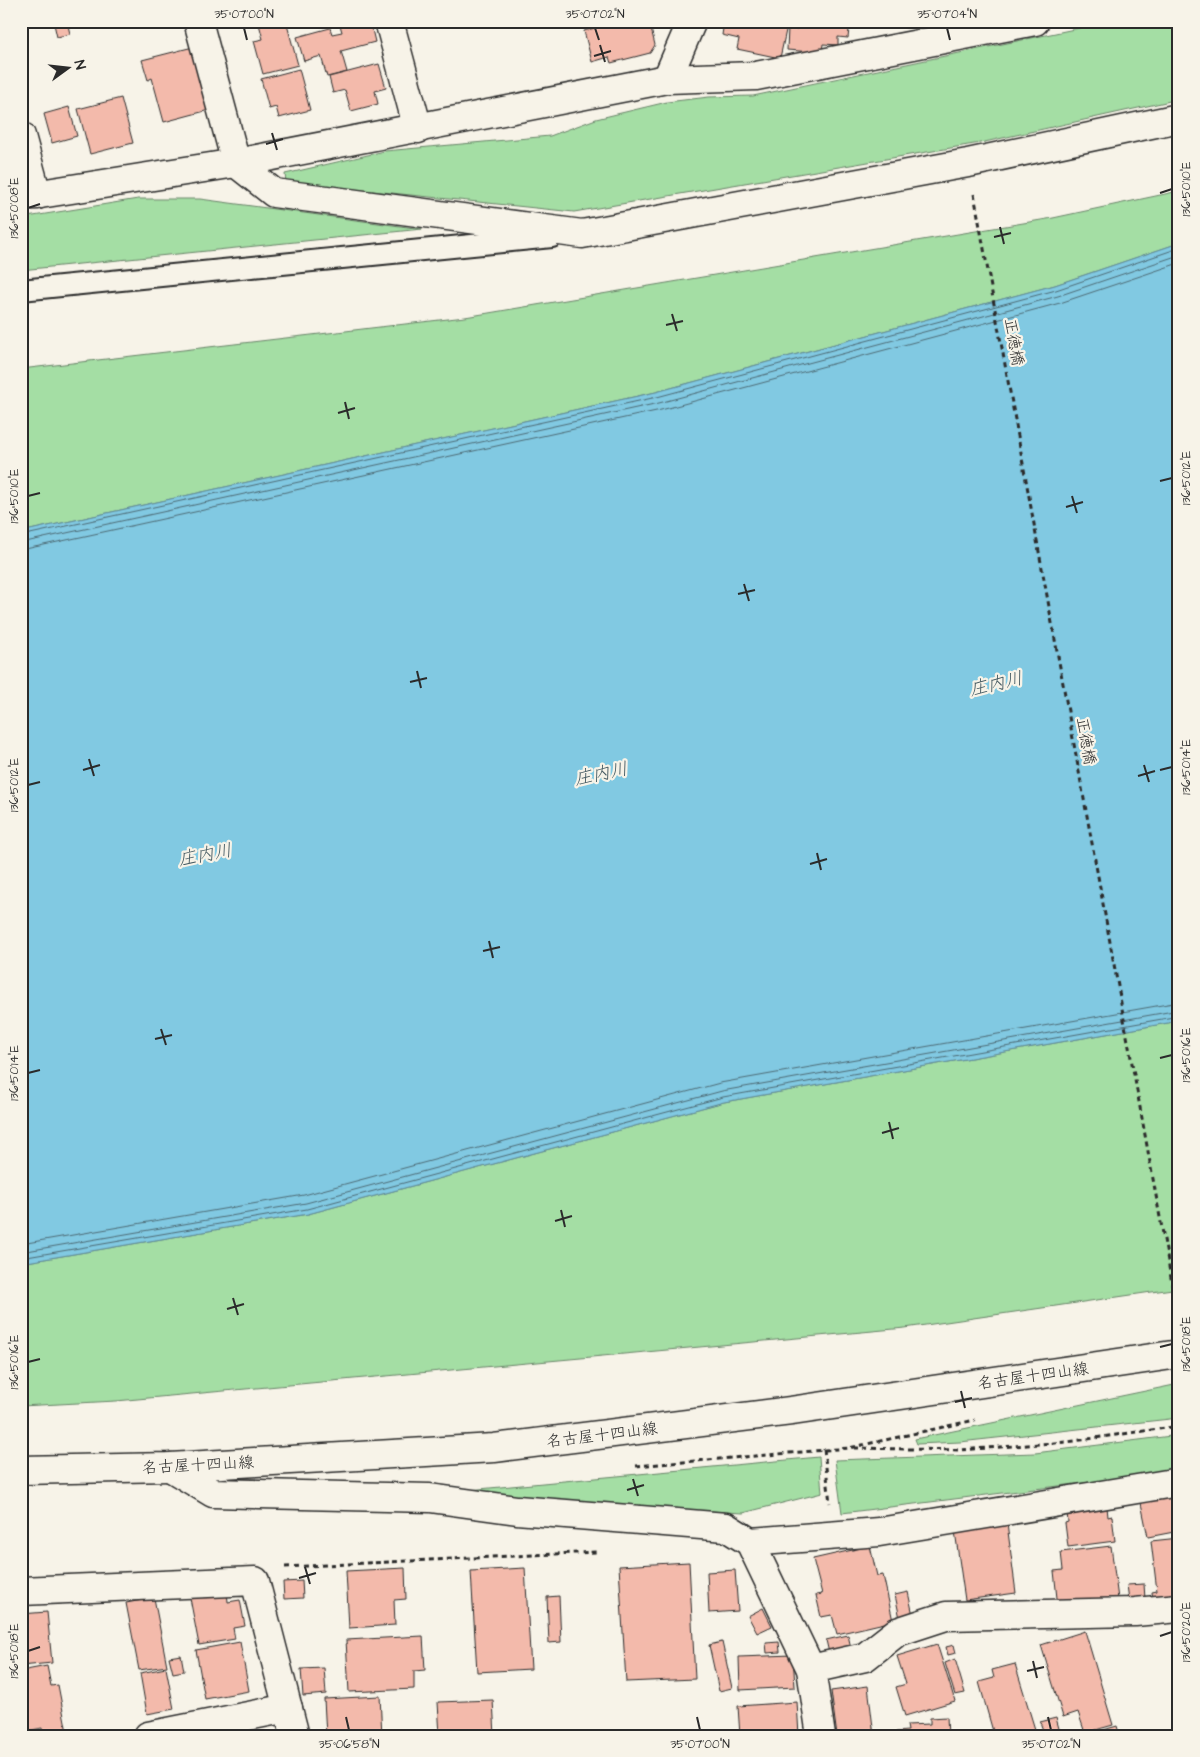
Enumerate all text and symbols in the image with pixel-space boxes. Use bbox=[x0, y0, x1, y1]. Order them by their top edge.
text: 35°07'00"N bbox=[214, 6, 274, 23]
text: 35°07'02"N bbox=[566, 6, 625, 23]
text: 35°07'04"N bbox=[917, 6, 978, 23]
north arrow bbox=[42, 42, 92, 92]
text: N bbox=[69, 58, 90, 72]
text: 136°50'10"E bbox=[1178, 162, 1195, 216]
text: 136°50'08"E bbox=[6, 177, 23, 239]
street label: 正徳橋 bbox=[999, 316, 1029, 368]
text: 136°50'12"E bbox=[1178, 451, 1195, 505]
text: 136°50'10"E bbox=[6, 469, 23, 523]
water label: 庄内川 bbox=[967, 666, 1025, 702]
street label: 正徳橋 bbox=[1071, 715, 1101, 767]
text: 136°50'14"E bbox=[1178, 739, 1195, 795]
water label: 庄内川 bbox=[572, 756, 630, 792]
text: 136°50'12"E bbox=[6, 758, 23, 812]
water label: 庄内川 bbox=[176, 838, 234, 872]
text: 136°50'16"E bbox=[1178, 1028, 1195, 1082]
text: 136°50'14"E bbox=[6, 1045, 23, 1101]
text: 136°50'18"E bbox=[1178, 1316, 1195, 1372]
text: 136°50'16"E bbox=[6, 1335, 23, 1389]
street label: 名古屋十四山線 bbox=[976, 1357, 1090, 1395]
street label: 名古屋十四山線 bbox=[545, 1417, 659, 1453]
street label: 名古屋十四山線 bbox=[141, 1451, 255, 1479]
text: 136°50'20"E bbox=[1178, 1602, 1195, 1662]
text: 136°50'18"E bbox=[6, 1623, 23, 1679]
text: 35°06'58"N bbox=[319, 1736, 380, 1753]
text: 35°07'00"N bbox=[670, 1736, 730, 1753]
text: 35°07'02"N bbox=[1022, 1736, 1081, 1753]

